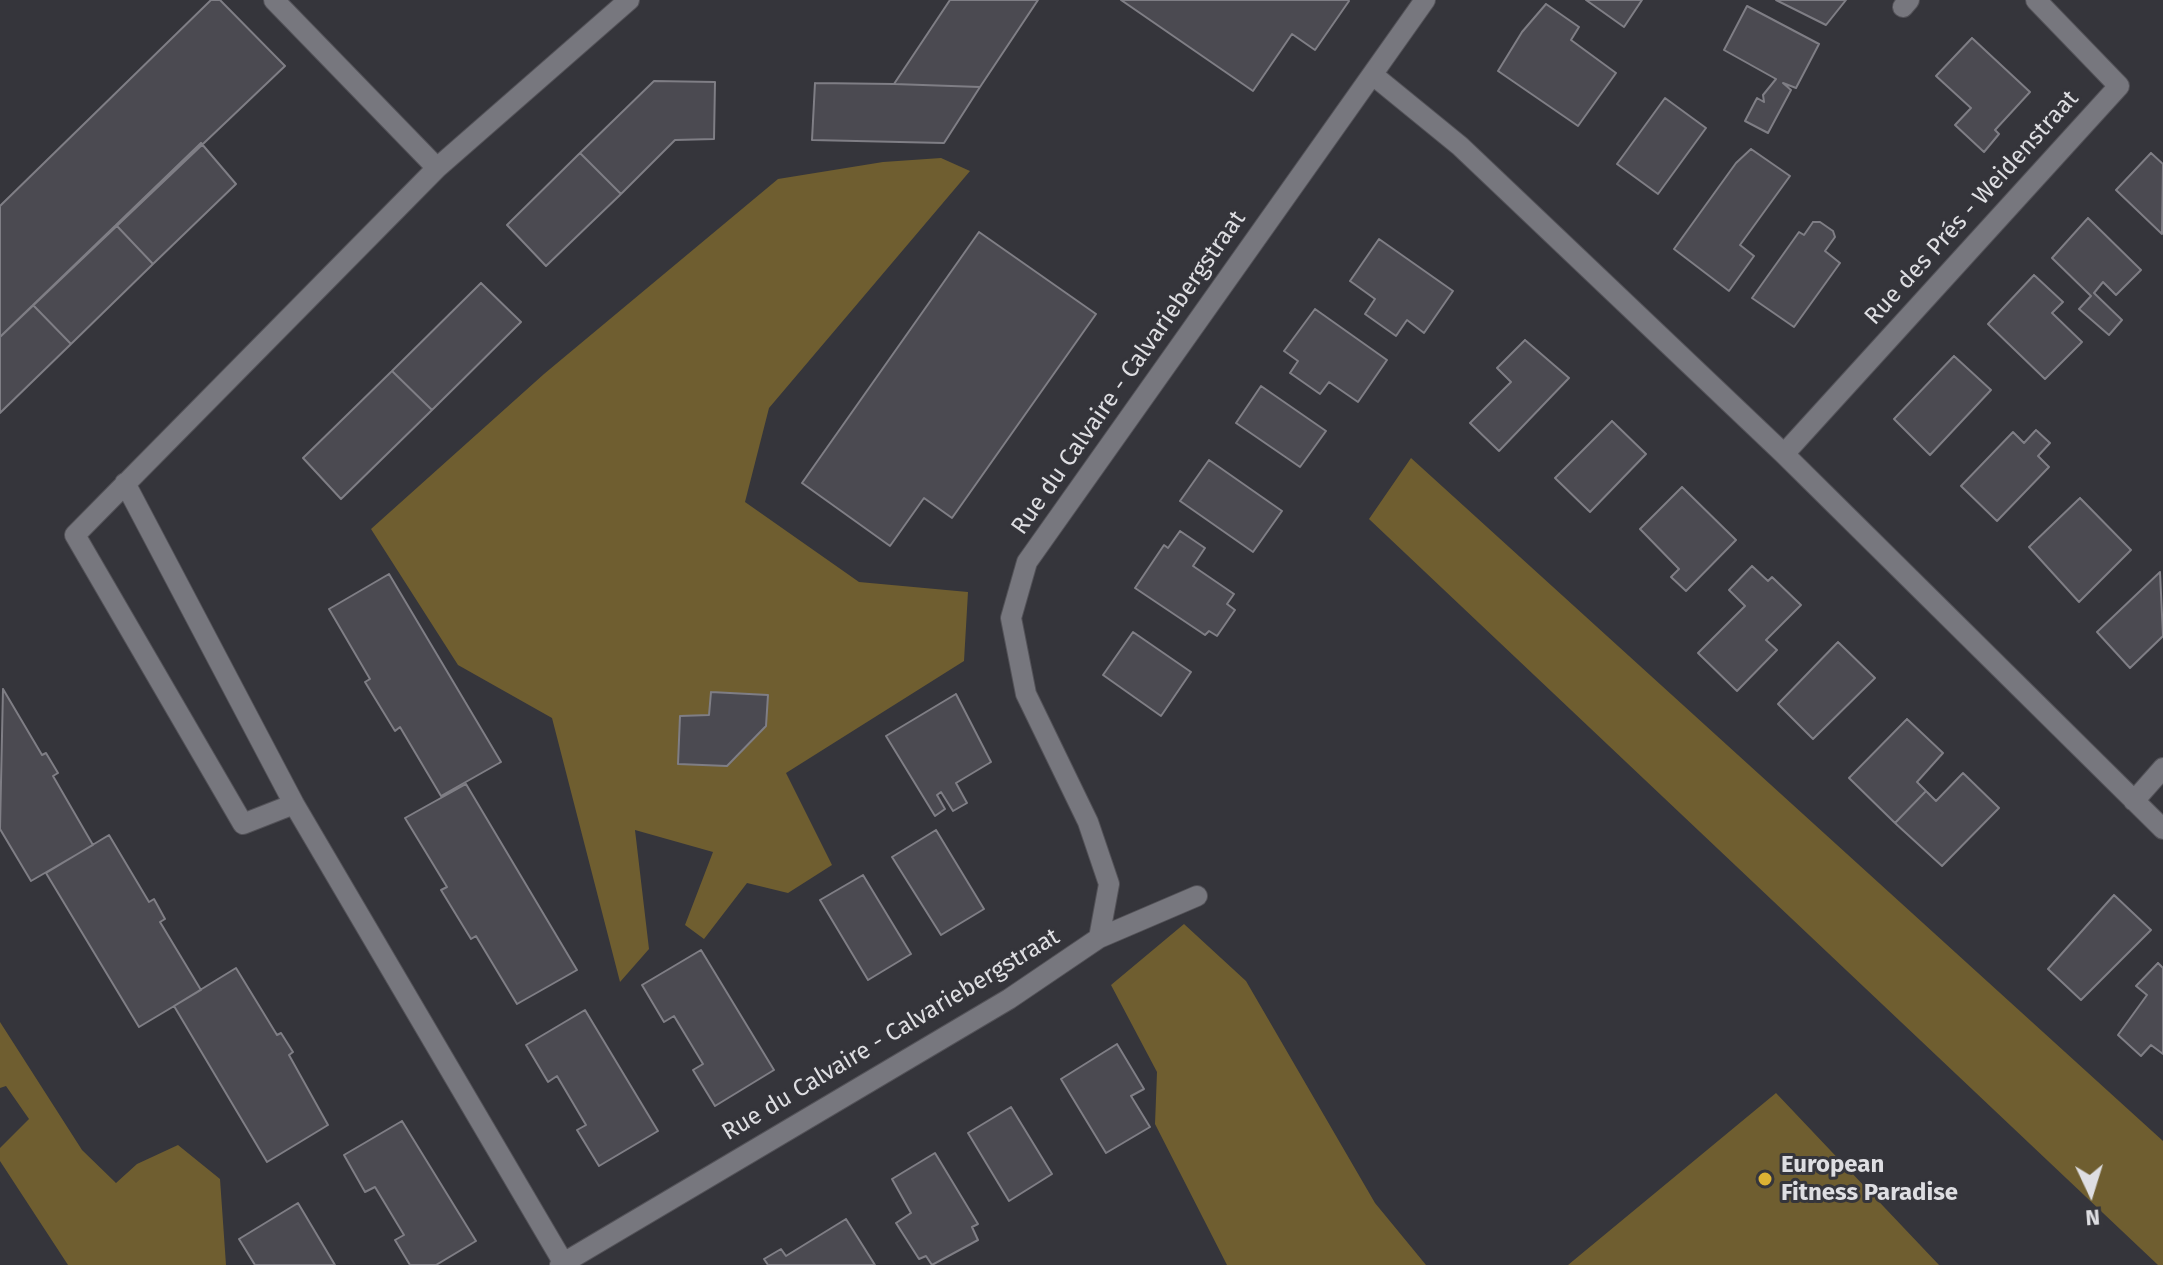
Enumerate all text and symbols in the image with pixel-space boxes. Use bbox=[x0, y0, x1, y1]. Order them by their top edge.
street label: Rue des Prés - Weidenstraat bbox=[1859, 85, 2085, 331]
street label: Rue du Calvaire - Calvariebergstraat bbox=[1006, 206, 1252, 540]
street label: Rue du Calvaire - Calvariebergstraat bbox=[717, 923, 1065, 1147]
place label: European Fitness Paradise bbox=[1781, 1151, 1958, 1207]
north arrow bbox=[2051, 1153, 2131, 1233]
marker: European Fitness Paradise bbox=[1756, 1170, 1774, 1188]
text: N bbox=[2084, 1203, 2101, 1231]

